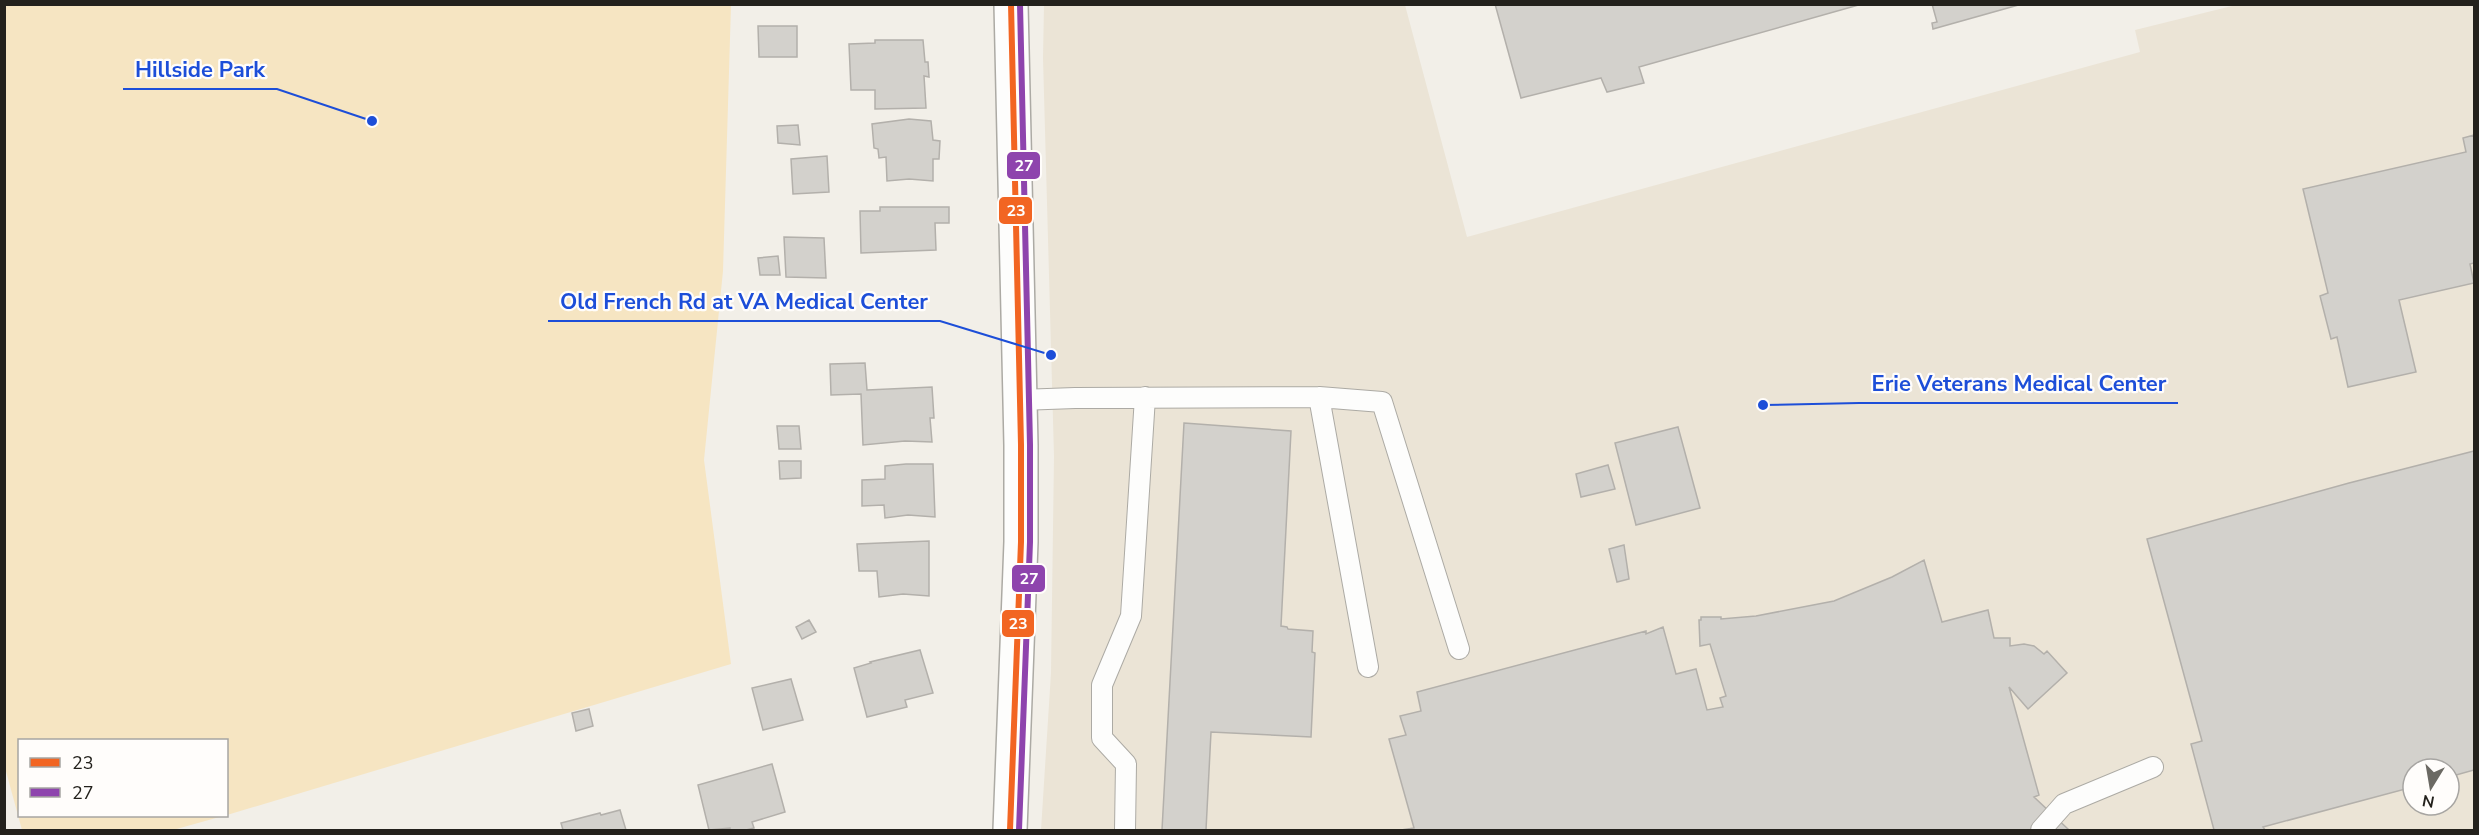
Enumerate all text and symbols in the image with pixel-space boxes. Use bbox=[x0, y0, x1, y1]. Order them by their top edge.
callout: Hillside Park bbox=[123, 49, 277, 89]
text: Hillside Park bbox=[135, 55, 266, 85]
line badge: 27 bbox=[1006, 151, 1041, 180]
text: 27 bbox=[1014, 155, 1034, 177]
line badge: 23 bbox=[998, 196, 1033, 225]
text: 23 bbox=[1006, 200, 1026, 222]
callout: Old French Rd at VA Medical Center bbox=[548, 281, 940, 321]
text: Old French Rd at VA Medical Center bbox=[560, 287, 928, 317]
callout: Erie Veterans Medical Center bbox=[1859, 363, 2178, 403]
text: Erie Veterans Medical Center bbox=[1872, 369, 2167, 399]
line badge: 27 bbox=[1011, 564, 1046, 593]
text: 27 bbox=[1019, 568, 1039, 590]
line badge: 23 bbox=[1001, 609, 1035, 638]
text: 23 bbox=[1008, 613, 1028, 635]
legend bbox=[18, 739, 228, 817]
text: 23 bbox=[72, 751, 94, 775]
north arrow bbox=[2401, 757, 2461, 817]
text: 27 bbox=[72, 781, 94, 805]
text: N bbox=[2420, 789, 2436, 813]

